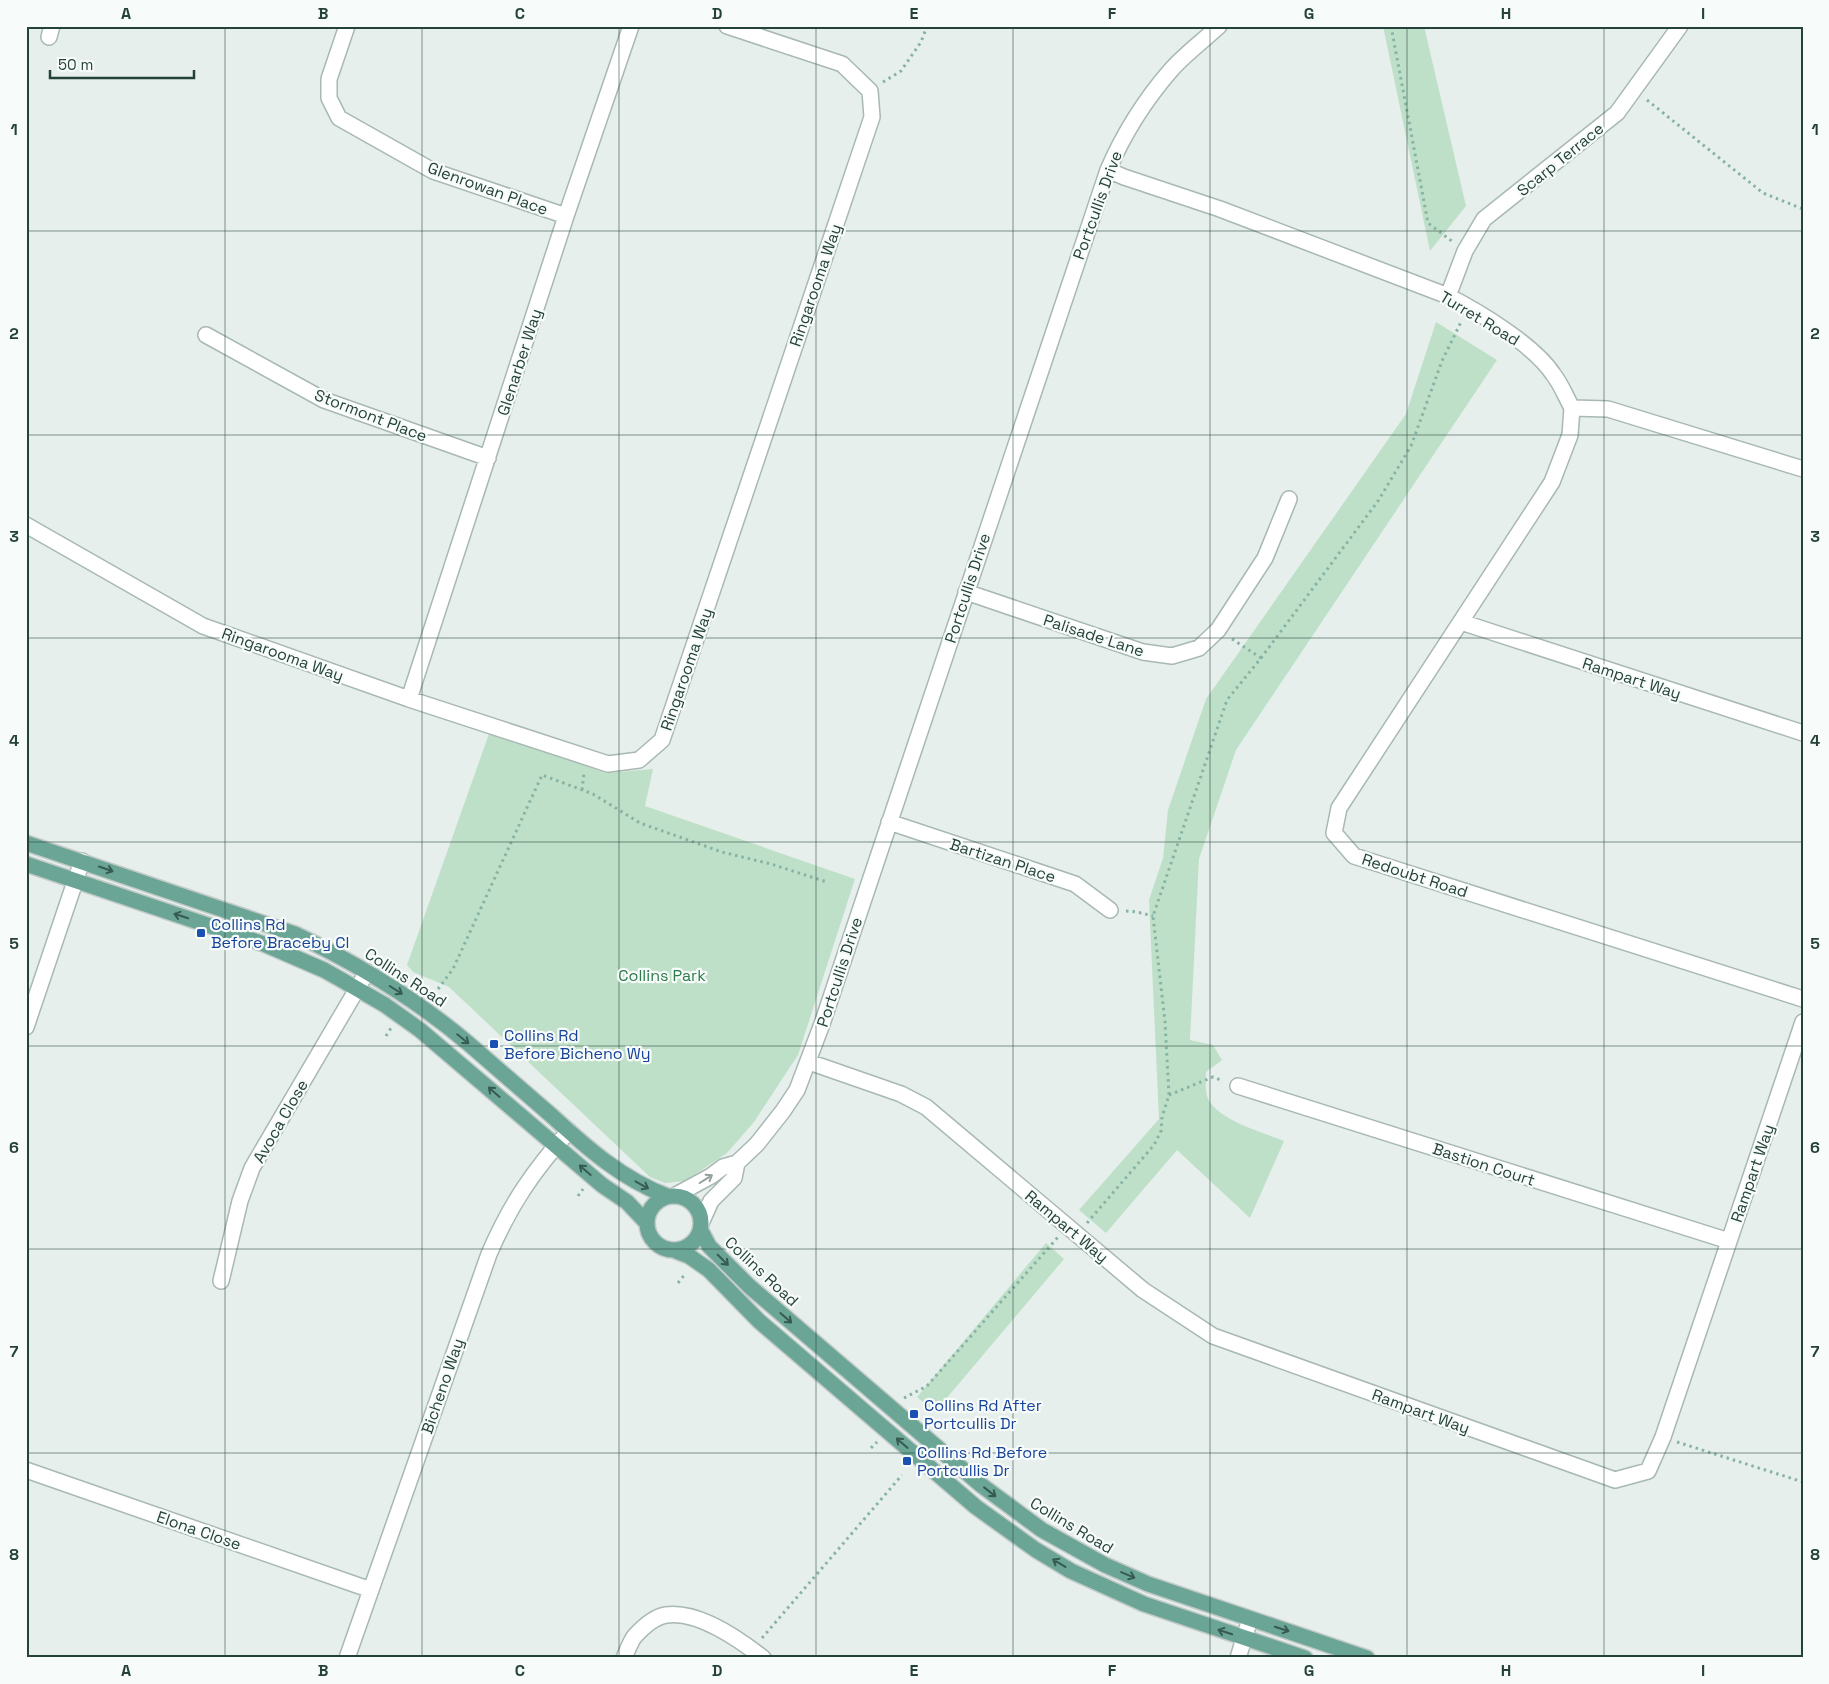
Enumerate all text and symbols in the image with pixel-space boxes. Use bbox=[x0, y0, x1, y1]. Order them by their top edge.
text: A bbox=[121, 3, 131, 24]
text: B bbox=[318, 3, 328, 24]
text: C bbox=[515, 3, 525, 24]
text: D bbox=[712, 3, 722, 24]
text: E bbox=[910, 3, 919, 24]
text: F bbox=[1108, 3, 1117, 24]
text: G bbox=[1304, 3, 1314, 24]
text: H bbox=[1501, 3, 1511, 24]
text: I bbox=[1701, 3, 1705, 24]
scale bar bbox=[50, 48, 194, 80]
text: 50 m bbox=[58, 55, 93, 74]
street label: Scarp Terrace bbox=[1513, 118, 1608, 201]
text: 1 bbox=[10, 119, 18, 140]
text: 1 bbox=[1811, 119, 1819, 140]
street label: Portcullis Drive bbox=[1068, 148, 1127, 262]
street label: Glenrowan Place bbox=[425, 157, 551, 220]
street label: Ringarooma Way bbox=[785, 221, 846, 349]
street label: Turret Road bbox=[1436, 286, 1524, 351]
street label: Glenarber Way bbox=[492, 306, 547, 418]
text: 2 bbox=[9, 323, 19, 344]
text: 2 bbox=[1810, 323, 1820, 344]
street label: Stormont Place bbox=[311, 384, 430, 447]
text: 3 bbox=[9, 526, 19, 547]
text: 3 bbox=[1810, 526, 1820, 547]
street label: Portcullis Drive bbox=[940, 531, 995, 646]
street label: Ringarooma Way bbox=[656, 605, 717, 733]
street label: Palisade Lane bbox=[1041, 609, 1147, 662]
street label: Ringarooma Way bbox=[219, 623, 347, 686]
street label: Rampart Way bbox=[1580, 653, 1684, 704]
text: 4 bbox=[9, 730, 19, 751]
text: 4 bbox=[1810, 730, 1820, 751]
street label: Bartizan Place bbox=[947, 833, 1058, 887]
street label: Redoubt Road bbox=[1359, 848, 1471, 903]
one-way arrow bbox=[97, 865, 113, 874]
one-way arrow bbox=[173, 911, 189, 920]
place label: Collins Rd Before Braceby Cl bbox=[211, 914, 349, 953]
street label: Portcullis Drive bbox=[812, 915, 867, 1030]
marker: Collins Rd Before Braceby Cl bbox=[195, 927, 207, 939]
text: 5 bbox=[9, 933, 19, 954]
text: 5 bbox=[1810, 933, 1820, 954]
street label: Collins Road bbox=[361, 943, 451, 1012]
park label: Collins Park bbox=[618, 965, 706, 986]
one-way arrow bbox=[389, 985, 403, 995]
place label: Collins Rd Before Bicheno Wy bbox=[504, 1025, 650, 1064]
one-way arrow bbox=[456, 1034, 469, 1045]
marker: Collins Rd Before Bicheno Wy bbox=[488, 1038, 500, 1050]
street label: Avoca Close bbox=[248, 1076, 313, 1167]
one-way arrow bbox=[487, 1087, 500, 1098]
street label: Rampart Way bbox=[1726, 1121, 1779, 1225]
text: 6 bbox=[9, 1137, 19, 1158]
text: 6 bbox=[1810, 1137, 1820, 1158]
street label: Bastion Court bbox=[1430, 1138, 1538, 1191]
one-way arrow bbox=[578, 1165, 591, 1176]
one-way arrow bbox=[699, 1173, 713, 1183]
one-way arrow bbox=[634, 1180, 648, 1190]
street label: Rampart Way bbox=[1021, 1185, 1113, 1267]
street label: Collins Road bbox=[720, 1232, 803, 1311]
one-way arrow bbox=[717, 1254, 729, 1266]
one-way arrow bbox=[780, 1312, 793, 1324]
street label: Bicheno Way bbox=[416, 1336, 469, 1437]
text: 7 bbox=[10, 1341, 19, 1362]
text: 7 bbox=[1811, 1341, 1820, 1362]
street label: Rampart Way bbox=[1369, 1384, 1473, 1439]
place label: Collins Rd After Portcullis Dr bbox=[924, 1395, 1042, 1434]
marker: Collins Rd After Portcullis Dr bbox=[908, 1408, 920, 1420]
one-way arrow bbox=[896, 1438, 909, 1449]
place label: Collins Rd Before Portcullis Dr bbox=[917, 1442, 1047, 1481]
marker: Collins Rd Before Portcullis Dr bbox=[901, 1455, 913, 1467]
one-way arrow bbox=[983, 1487, 997, 1497]
street label: Collins Road bbox=[1026, 1492, 1117, 1559]
street label: Elona Close bbox=[154, 1506, 244, 1555]
text: 8 bbox=[9, 1544, 19, 1565]
text: 8 bbox=[1810, 1544, 1820, 1565]
one-way arrow bbox=[1052, 1558, 1066, 1568]
one-way arrow bbox=[1120, 1571, 1135, 1581]
one-way arrow bbox=[1273, 1625, 1289, 1635]
one-way arrow bbox=[1217, 1626, 1233, 1636]
text: A bbox=[121, 1660, 131, 1681]
text: B bbox=[318, 1660, 328, 1681]
text: C bbox=[515, 1660, 525, 1681]
text: D bbox=[712, 1660, 722, 1681]
text: E bbox=[910, 1660, 919, 1681]
text: F bbox=[1108, 1660, 1117, 1681]
text: G bbox=[1304, 1660, 1314, 1681]
text: H bbox=[1501, 1660, 1511, 1681]
text: I bbox=[1701, 1660, 1705, 1681]

